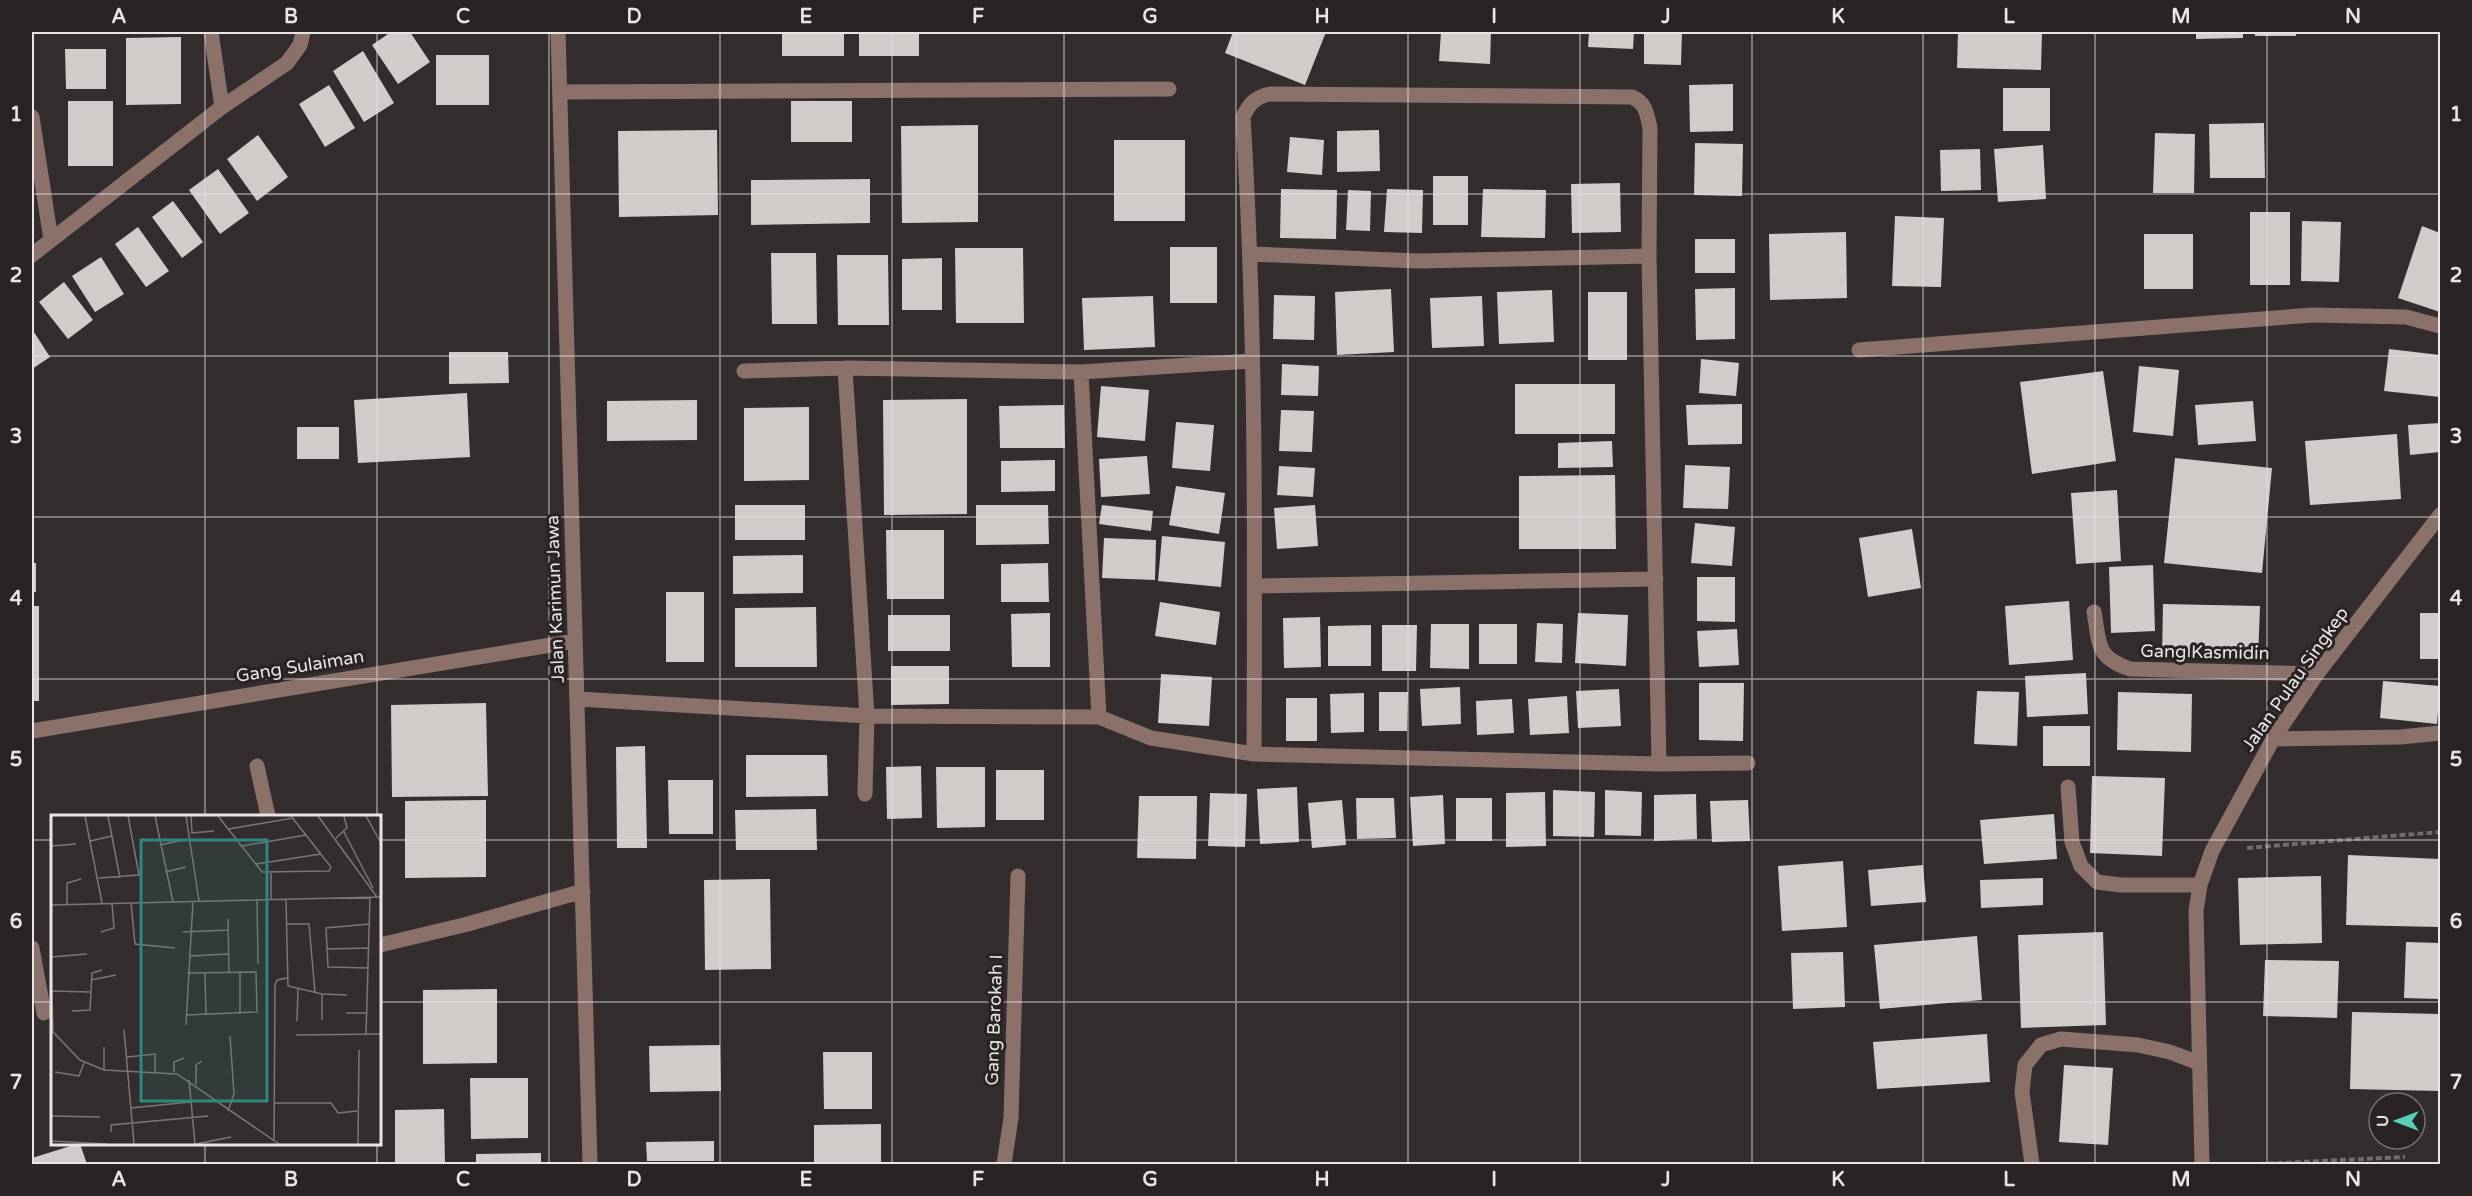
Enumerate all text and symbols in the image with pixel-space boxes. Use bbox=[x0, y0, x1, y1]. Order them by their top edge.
text: A bbox=[112, 5, 127, 29]
text: B bbox=[284, 5, 298, 29]
text: C bbox=[456, 5, 470, 29]
text: D bbox=[626, 5, 642, 29]
text: E bbox=[800, 5, 813, 29]
text: F bbox=[972, 5, 984, 29]
text: G bbox=[1142, 5, 1158, 29]
text: H bbox=[1314, 5, 1330, 29]
text: I bbox=[1491, 5, 1497, 29]
text: J bbox=[1660, 5, 1671, 29]
text: K bbox=[1831, 5, 1845, 29]
text: L bbox=[2003, 5, 2015, 29]
text: M bbox=[2171, 5, 2191, 29]
text: N bbox=[2345, 5, 2361, 29]
text: 1 bbox=[10, 103, 22, 127]
text: 1 bbox=[2450, 103, 2462, 127]
text: 2 bbox=[10, 264, 22, 288]
text: 2 bbox=[2450, 264, 2462, 288]
text: 3 bbox=[10, 425, 22, 449]
text: 3 bbox=[2450, 425, 2462, 449]
street label: Jalan Karimun Jawa bbox=[541, 515, 569, 683]
text: 4 bbox=[10, 587, 23, 611]
text: 4 bbox=[2450, 587, 2463, 611]
street label: Jalan Pulau Singkep bbox=[2237, 603, 2353, 755]
street label: Gang Kasmidin bbox=[2140, 640, 2270, 664]
street label: Gang Sulaiman bbox=[234, 645, 366, 687]
text: 5 bbox=[10, 748, 22, 772]
text: 5 bbox=[2450, 748, 2462, 772]
inset map bbox=[51, 815, 381, 1145]
text: 6 bbox=[10, 910, 22, 934]
text: 6 bbox=[2450, 910, 2462, 934]
street label: Gang Barokah I bbox=[981, 954, 1007, 1086]
text: 7 bbox=[10, 1071, 22, 1095]
text: 7 bbox=[2450, 1071, 2462, 1095]
north arrow bbox=[2367, 1091, 2427, 1151]
text: U bbox=[2373, 1115, 2393, 1127]
text: A bbox=[112, 1168, 127, 1192]
text: B bbox=[284, 1168, 298, 1192]
text: C bbox=[456, 1168, 470, 1192]
text: D bbox=[626, 1168, 642, 1192]
text: E bbox=[800, 1168, 813, 1192]
text: F bbox=[972, 1168, 984, 1192]
text: G bbox=[1142, 1168, 1158, 1192]
text: H bbox=[1314, 1168, 1330, 1192]
text: I bbox=[1491, 1168, 1497, 1192]
text: J bbox=[1660, 1168, 1671, 1192]
text: K bbox=[1831, 1168, 1845, 1192]
text: L bbox=[2003, 1168, 2015, 1192]
text: M bbox=[2171, 1168, 2191, 1192]
text: N bbox=[2345, 1168, 2361, 1192]

